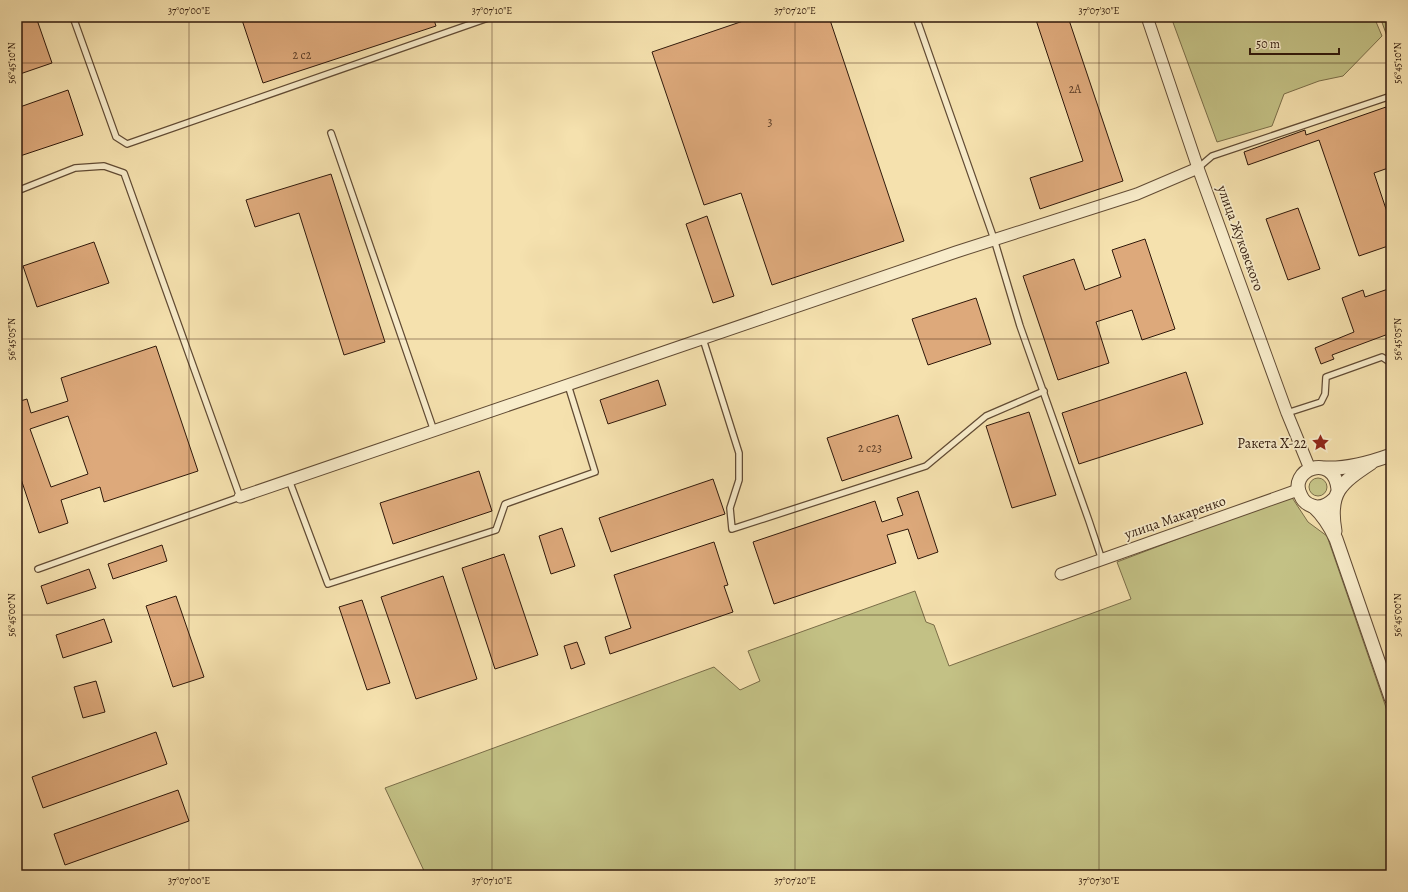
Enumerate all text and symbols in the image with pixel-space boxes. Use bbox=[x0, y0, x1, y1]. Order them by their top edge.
text: 37°07'00"E bbox=[168, 4, 210, 17]
text: 37°07'10"E bbox=[472, 4, 512, 17]
text: 37°07'20"E bbox=[774, 4, 816, 17]
text: 37°07'30"E bbox=[1078, 4, 1120, 17]
scale bar bbox=[1250, 30, 1339, 56]
text: 50 m bbox=[1256, 36, 1280, 52]
text: 56°45'10"N bbox=[5, 42, 18, 84]
text: 56°45'10"N bbox=[1391, 42, 1404, 84]
house number: 2 с2 bbox=[293, 47, 312, 63]
house number: 2А bbox=[1069, 81, 1082, 97]
house number: 3 bbox=[768, 114, 773, 130]
street label: улица Жуковского bbox=[1212, 182, 1268, 294]
text: 56°45'05"N bbox=[5, 318, 18, 360]
text: 56°45'05"N bbox=[1391, 318, 1404, 360]
place icon: Ракета Х-22 bbox=[1310, 433, 1330, 453]
place label: Ракета Х-22 bbox=[1237, 434, 1307, 453]
house number: 2 с23 bbox=[858, 440, 882, 456]
street label: улица Макаренко bbox=[1121, 491, 1228, 544]
text: 56°45'00"N bbox=[5, 593, 18, 637]
text: 56°45'00"N bbox=[1391, 593, 1404, 637]
text: 37°07'00"E bbox=[168, 874, 210, 887]
text: 37°07'10"E bbox=[472, 874, 512, 887]
text: 37°07'20"E bbox=[774, 874, 816, 887]
text: 37°07'30"E bbox=[1078, 874, 1120, 887]

